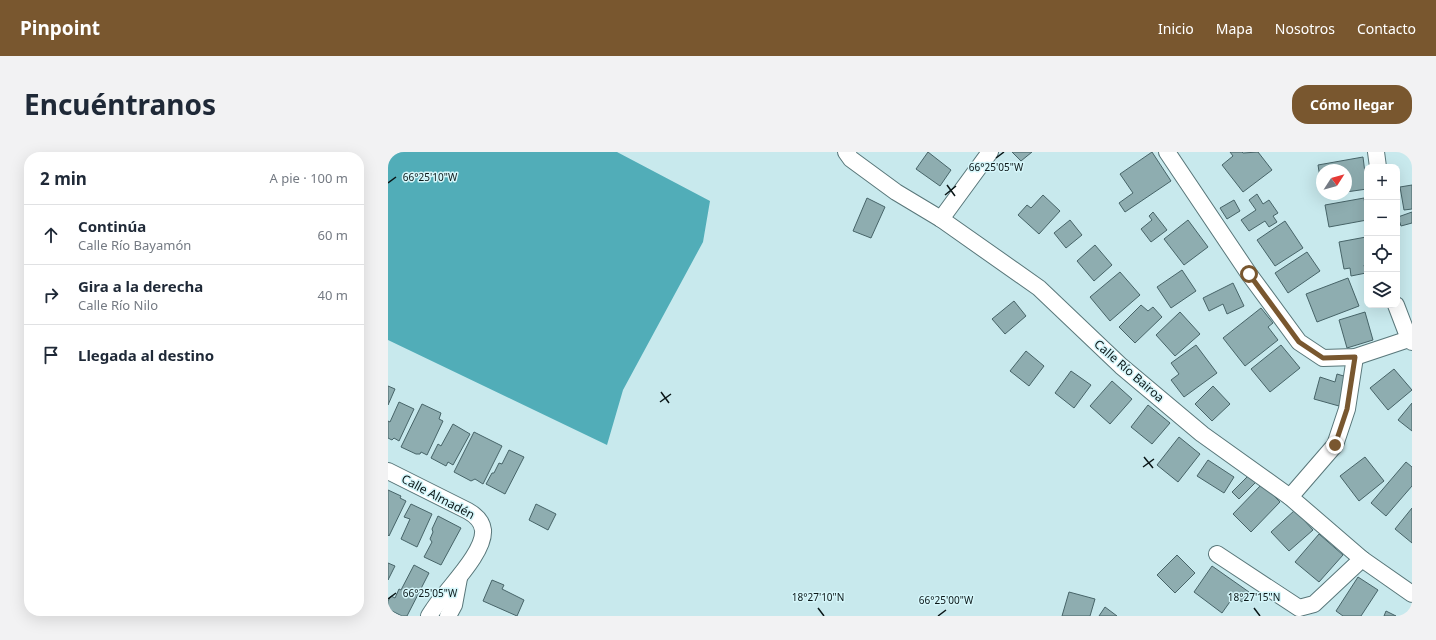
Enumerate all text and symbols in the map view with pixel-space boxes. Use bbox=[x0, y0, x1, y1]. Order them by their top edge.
text: Pinpoint bbox=[20, 15, 100, 41]
text: Inicio bbox=[1158, 19, 1194, 38]
text: Mapa bbox=[1216, 19, 1253, 38]
text: Nosotros bbox=[1275, 19, 1335, 38]
text: Contacto bbox=[1357, 19, 1416, 38]
text: Encuéntranos bbox=[24, 85, 216, 123]
button: Cómo llegar bbox=[1292, 85, 1412, 124]
text: 66°25'05"W bbox=[969, 160, 1024, 174]
north arrow bbox=[1316, 164, 1352, 200]
map controls bbox=[1364, 164, 1400, 308]
button: + bbox=[1364, 164, 1400, 200]
text: 2 min bbox=[40, 167, 87, 190]
text: A pie · 100 m bbox=[270, 169, 348, 187]
text: 66°25'10"W bbox=[403, 170, 458, 184]
button: − bbox=[1364, 200, 1400, 236]
text: Continúa bbox=[78, 216, 146, 236]
icon: ahead bbox=[40, 224, 62, 246]
text: 60 m bbox=[318, 226, 348, 244]
text: Calle Río Bayamón bbox=[78, 236, 191, 254]
button: locate bbox=[1364, 236, 1400, 272]
route start bbox=[1240, 265, 1258, 283]
button: layers bbox=[1364, 272, 1400, 308]
text: Gira a la derecha bbox=[78, 276, 203, 296]
icon: right bbox=[40, 284, 62, 306]
text: 40 m bbox=[318, 286, 348, 304]
text: Calle Río Nilo bbox=[78, 296, 158, 314]
street label: Calle Río Bairoa bbox=[1091, 335, 1168, 406]
icon: arrive bbox=[40, 344, 62, 366]
text: Llegada al destino bbox=[78, 345, 214, 365]
route end bbox=[1326, 436, 1344, 454]
street label: Calle Almadén bbox=[399, 470, 478, 523]
text: 66°25'05"W bbox=[403, 586, 458, 600]
text: 18°27'10"N bbox=[792, 590, 844, 604]
text: 18°27'15"N bbox=[1228, 590, 1280, 604]
text: 66°25'00"W bbox=[919, 593, 974, 607]

